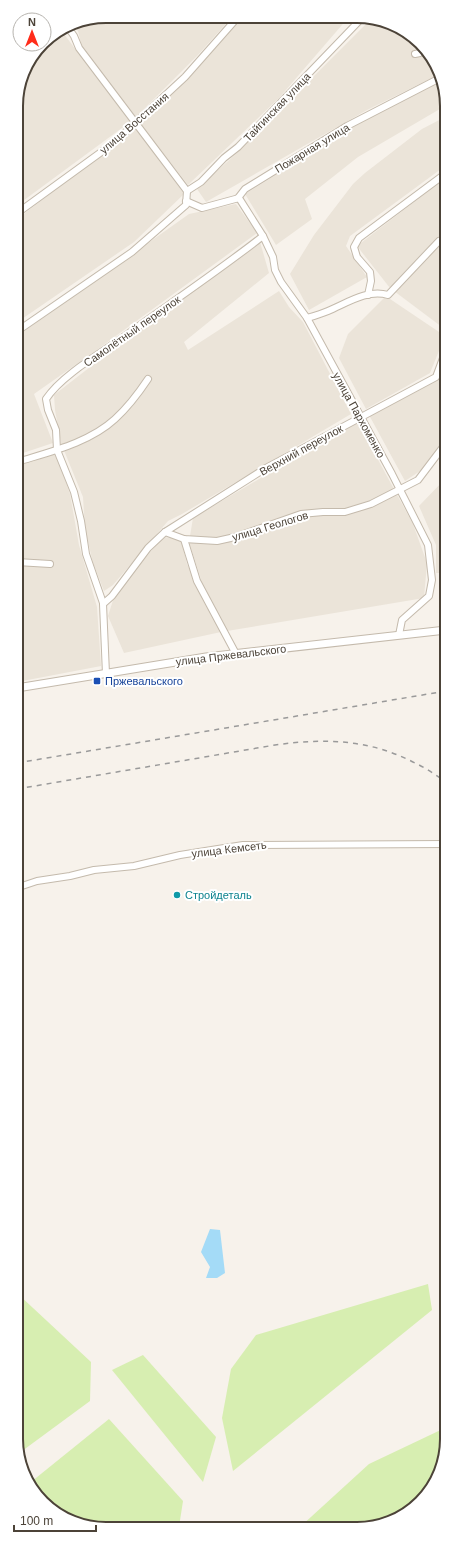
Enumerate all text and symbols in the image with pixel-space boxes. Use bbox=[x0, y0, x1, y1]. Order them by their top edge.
north arrow bbox=[12, 12, 52, 52]
text: N bbox=[28, 16, 36, 28]
street label: Тайгинская улица bbox=[241, 70, 313, 144]
street label: улица Восстания bbox=[97, 90, 171, 156]
street label: Пожарная улица bbox=[273, 121, 352, 175]
street label: Самолётный переулок bbox=[81, 293, 183, 369]
street label: улица Пархоменко bbox=[331, 370, 387, 460]
street label: Верхний переулок bbox=[257, 422, 345, 478]
street label: улица Геологов bbox=[231, 509, 310, 543]
street label: улица Пржевальского bbox=[175, 642, 287, 668]
place label: Пржевальского bbox=[105, 675, 183, 687]
marker: Пржевальского bbox=[92, 676, 102, 686]
street label: улица Кемсеть bbox=[191, 838, 267, 860]
place label: Стройдеталь bbox=[185, 889, 252, 901]
marker: Стройдеталь bbox=[172, 890, 182, 900]
scale bar bbox=[14, 1507, 96, 1533]
text: 100 m bbox=[20, 1514, 53, 1528]

